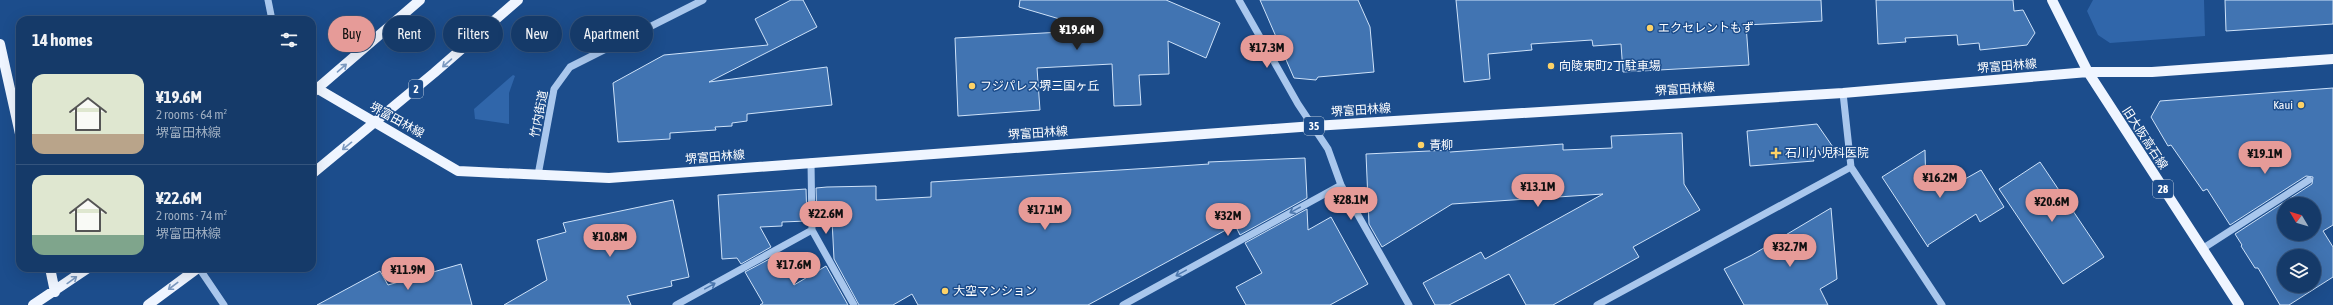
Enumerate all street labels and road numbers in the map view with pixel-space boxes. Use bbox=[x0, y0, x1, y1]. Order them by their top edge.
street label: 堺富田林線 bbox=[1976, 56, 2038, 76]
road number: 2 bbox=[409, 80, 423, 98]
street label: 堺富田林線 bbox=[1655, 80, 1715, 98]
street label: 竹内街道 bbox=[528, 89, 550, 139]
street label: 堺富田林線 bbox=[367, 99, 427, 141]
street label: 堺富田林線 bbox=[1331, 101, 1391, 119]
street label: 旧大阪高石線 bbox=[2120, 104, 2170, 172]
road number: 35 bbox=[1304, 117, 1324, 135]
street label: 堺富田林線 bbox=[1008, 124, 1068, 142]
street label: 堺富田林線 bbox=[684, 147, 746, 167]
road number: 28 bbox=[2153, 180, 2173, 198]

